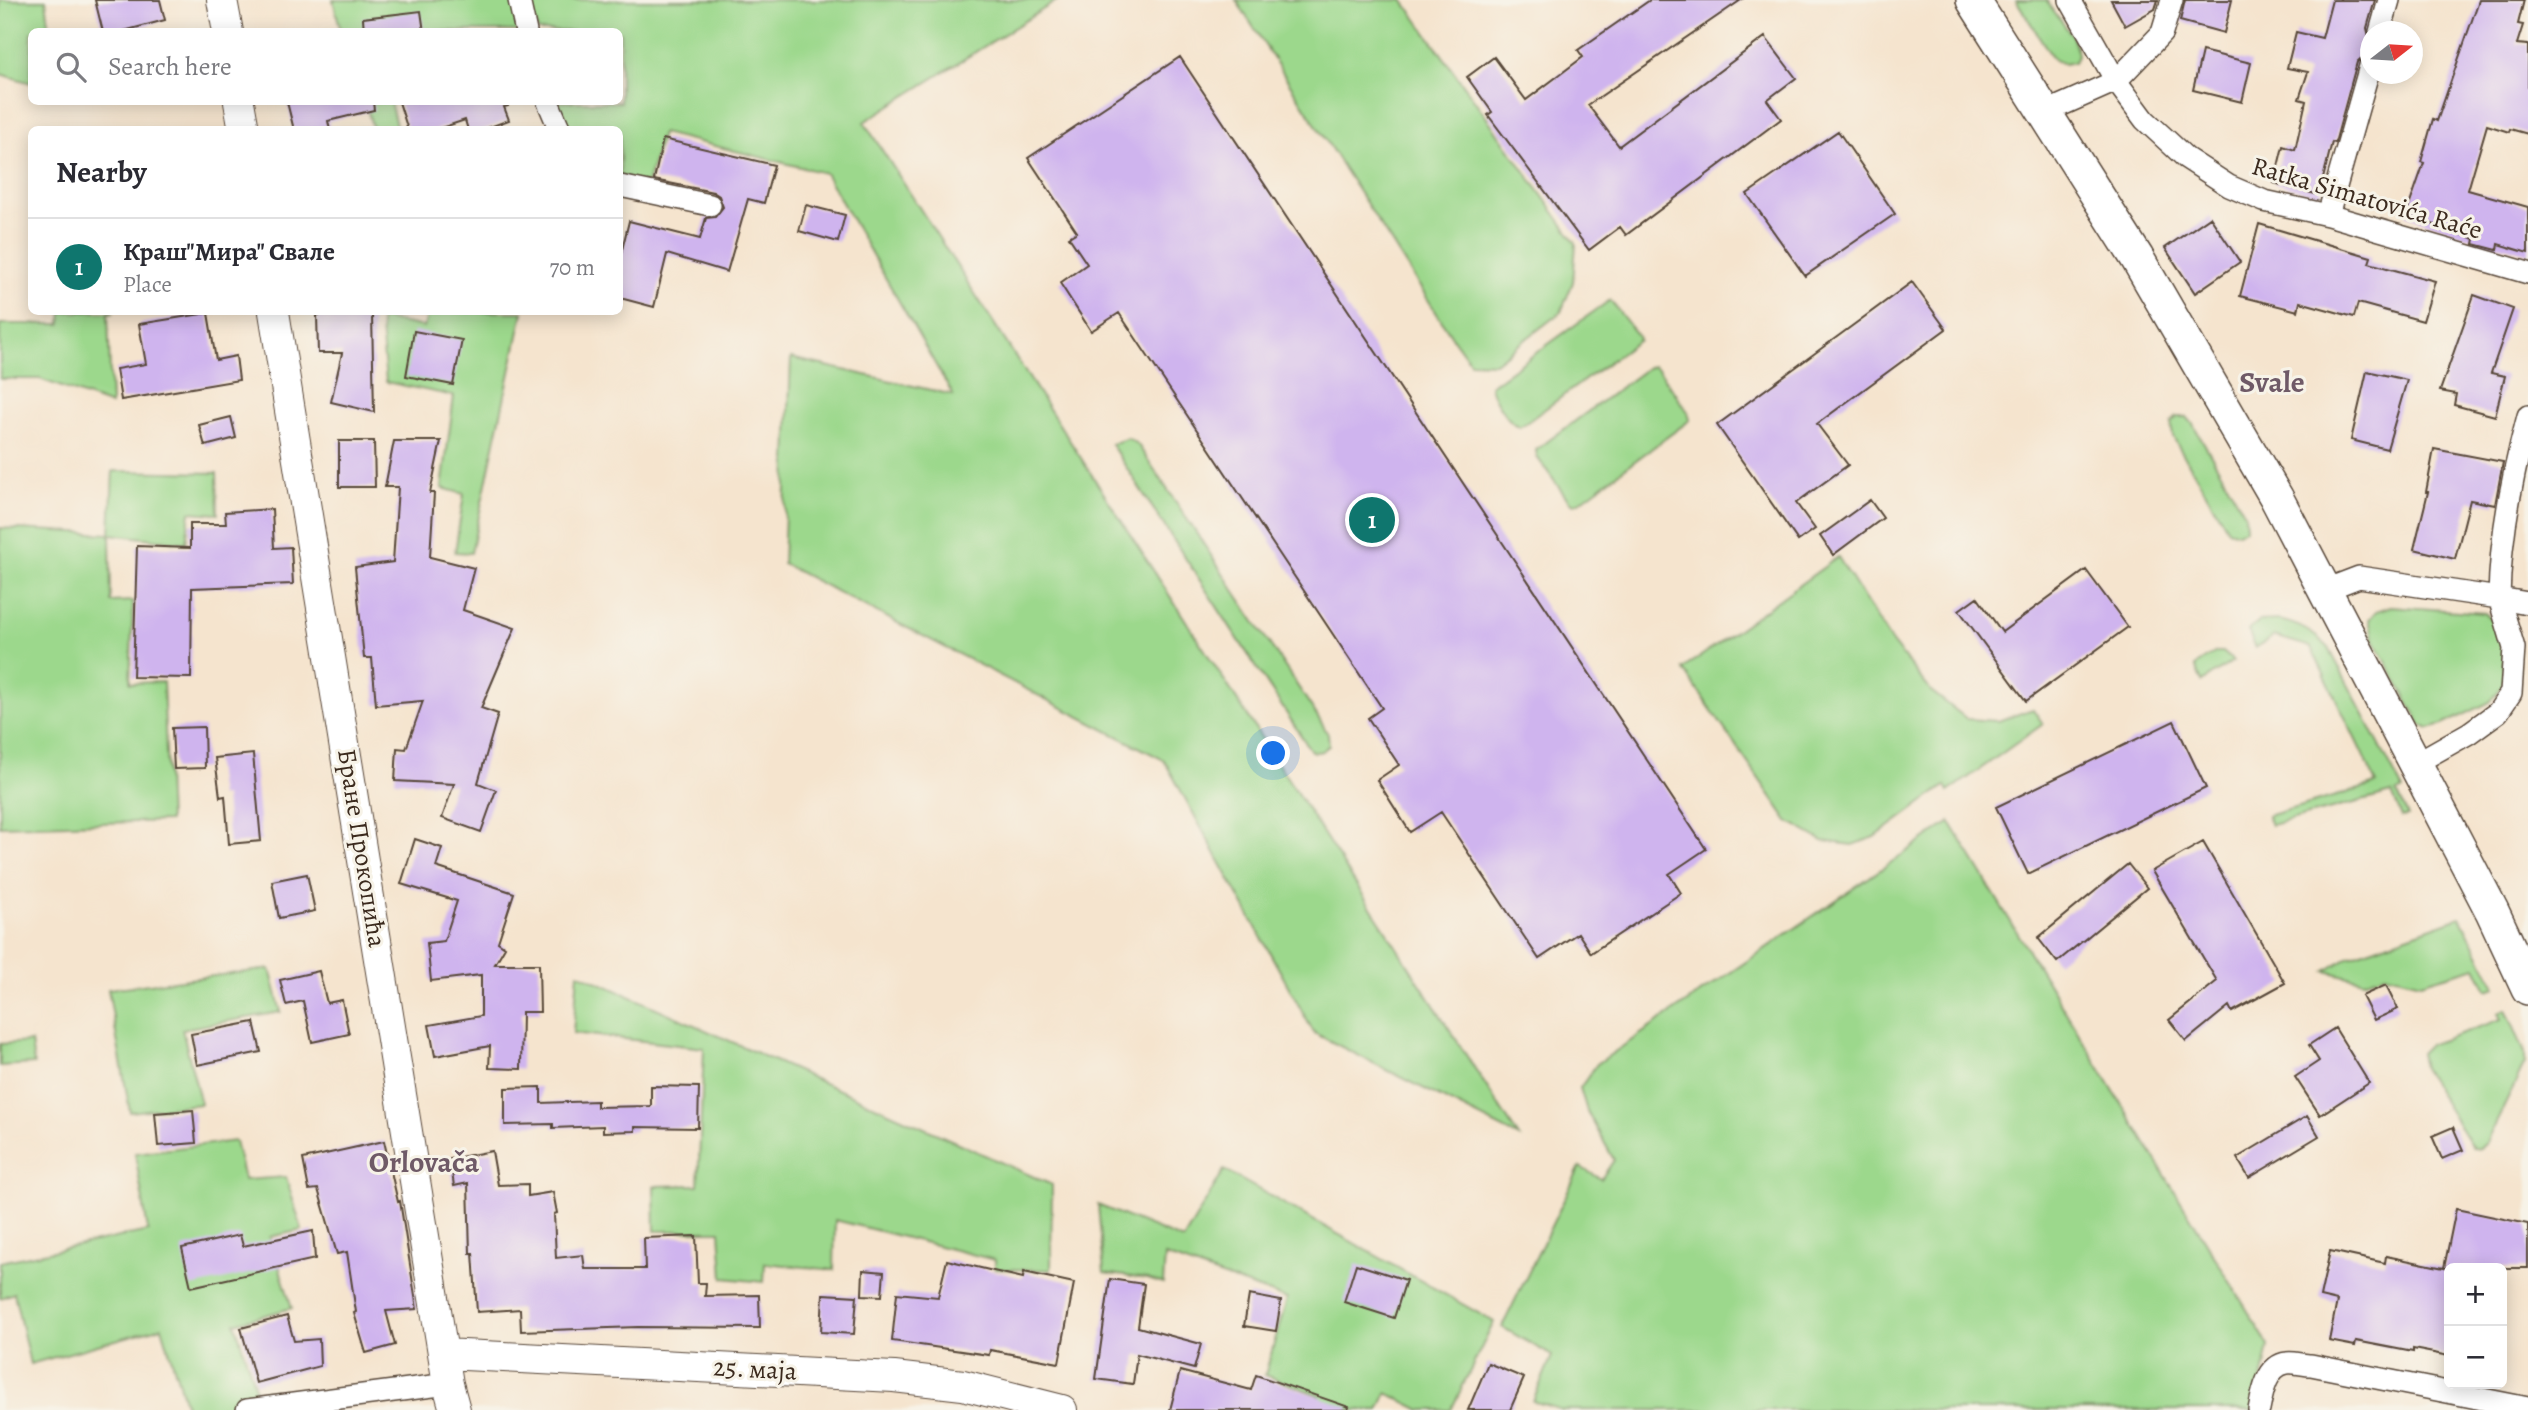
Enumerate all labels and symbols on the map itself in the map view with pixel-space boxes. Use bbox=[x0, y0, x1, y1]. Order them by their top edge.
north arrow bbox=[2360, 21, 2423, 84]
street label: Ratka Simatovića Raće bbox=[2248, 148, 2486, 248]
district label: Svale bbox=[2239, 362, 2305, 402]
pin: 1 bbox=[1349, 494, 1395, 546]
your location bbox=[1256, 736, 1290, 770]
street label: Бране Прокопића bbox=[329, 746, 395, 950]
district label: Orlovača bbox=[369, 1142, 480, 1182]
street label: 25. маја bbox=[712, 1349, 798, 1389]

